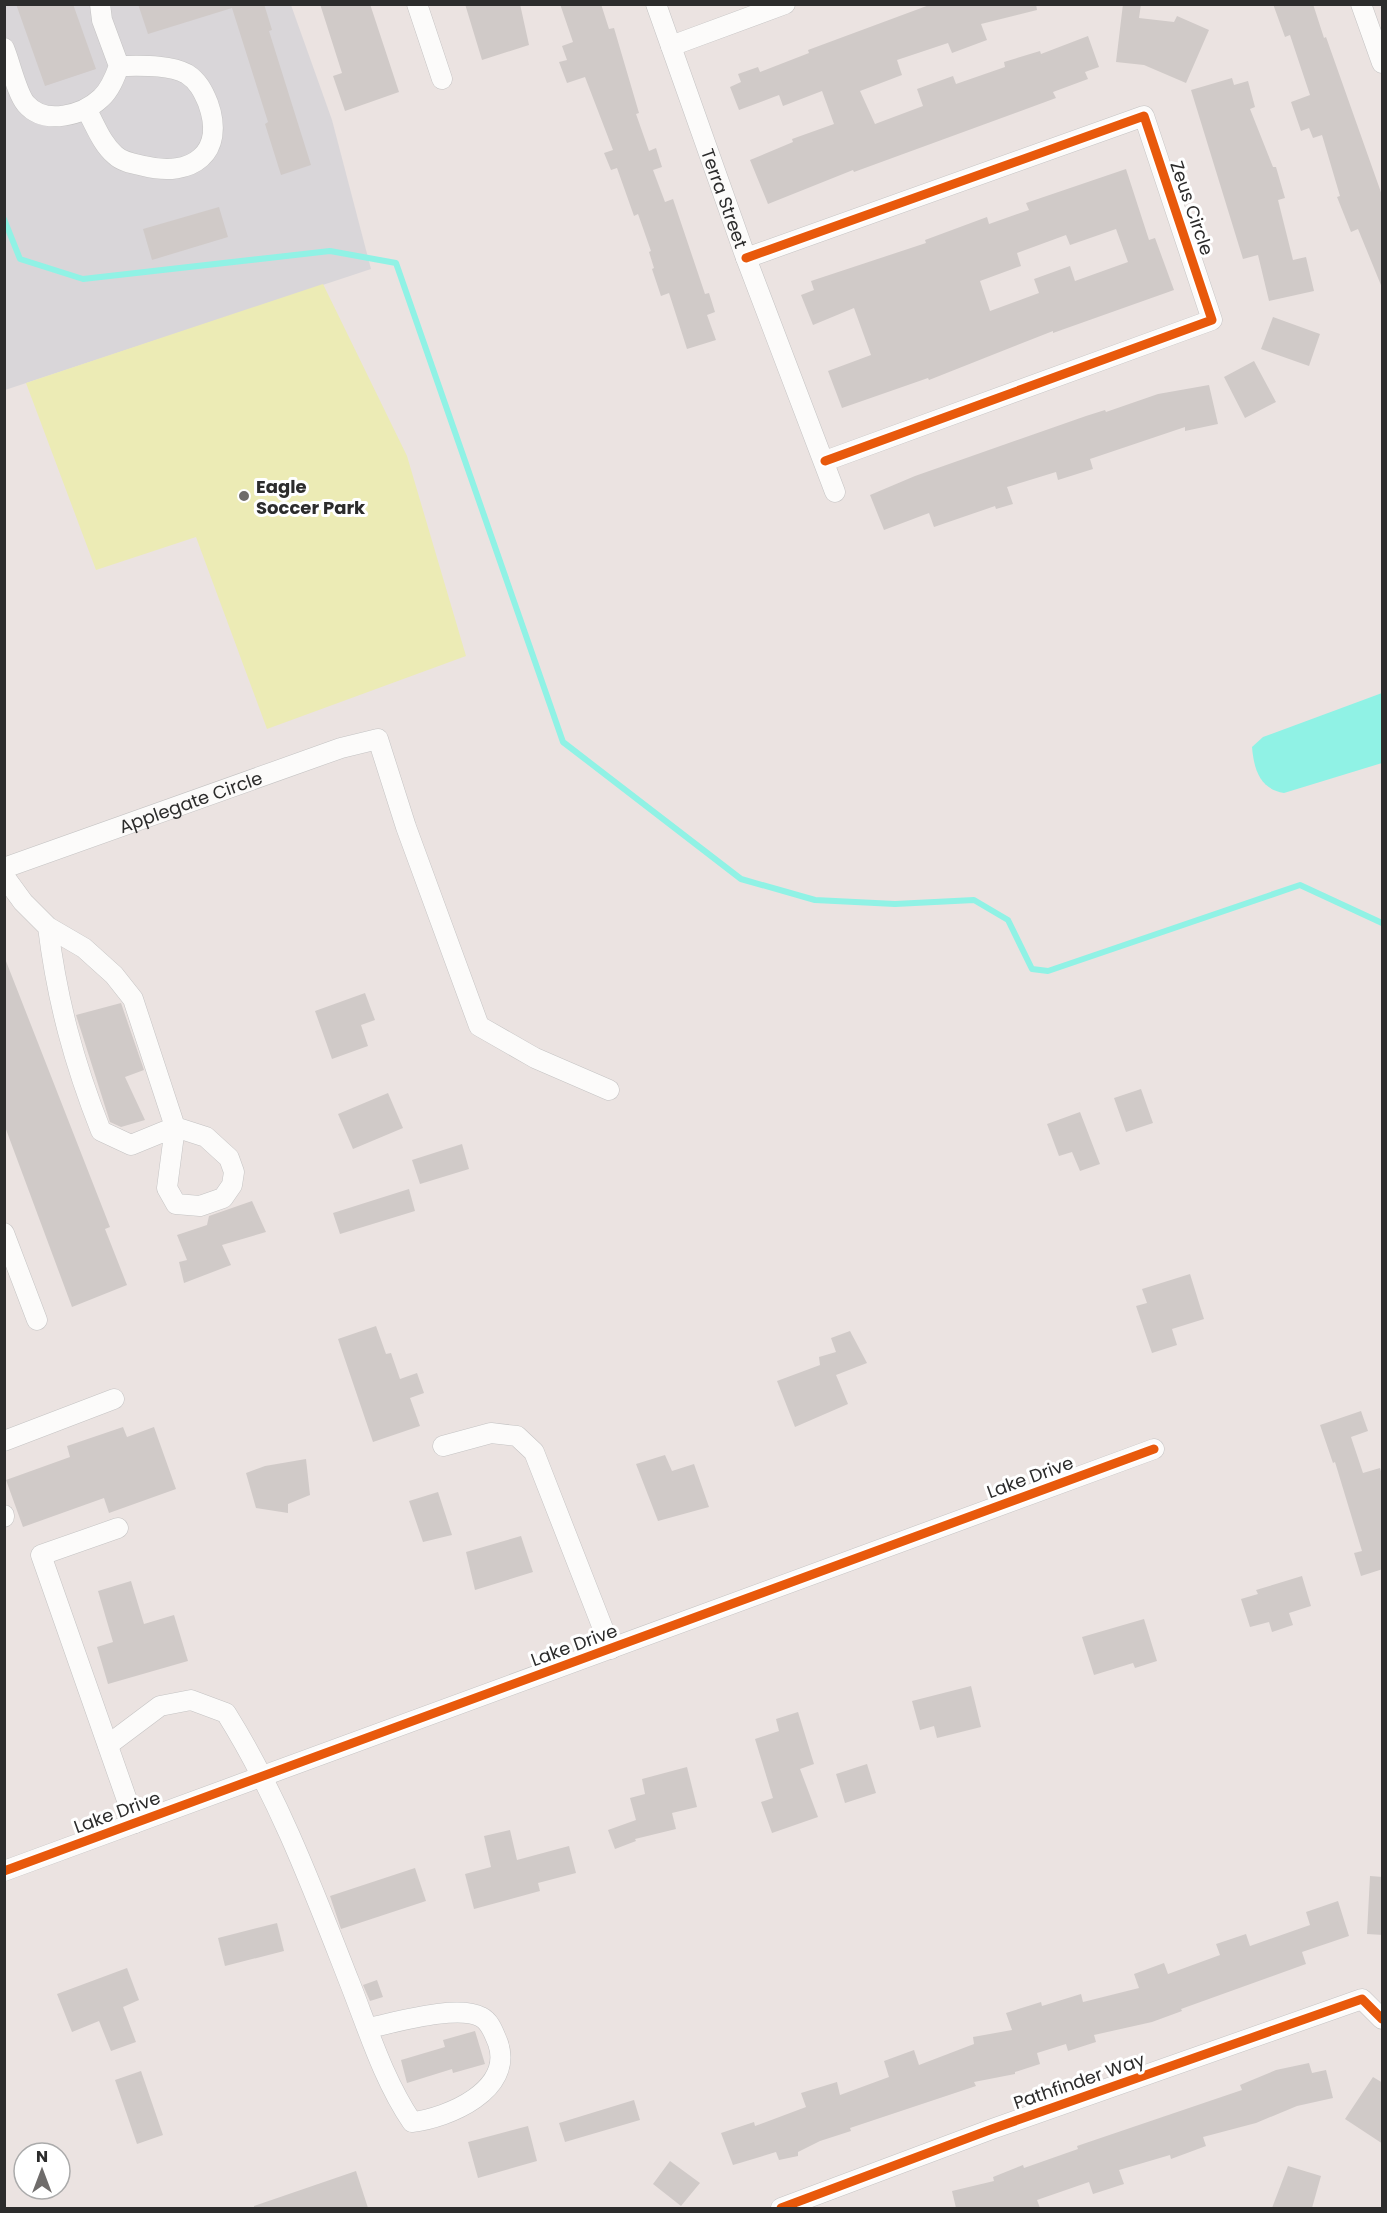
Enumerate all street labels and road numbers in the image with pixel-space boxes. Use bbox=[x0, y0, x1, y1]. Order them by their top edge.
street label: Terra Street bbox=[696, 145, 754, 251]
street label: Zeus Circle bbox=[1164, 158, 1220, 258]
street label: Applegate Circle bbox=[115, 765, 266, 839]
street label: Lake Drive bbox=[983, 1450, 1077, 1504]
street label: Lake Drive bbox=[527, 1618, 621, 1672]
street label: Lake Drive bbox=[70, 1785, 164, 1839]
street label: Pathfinder Way bbox=[1010, 2047, 1148, 2115]

